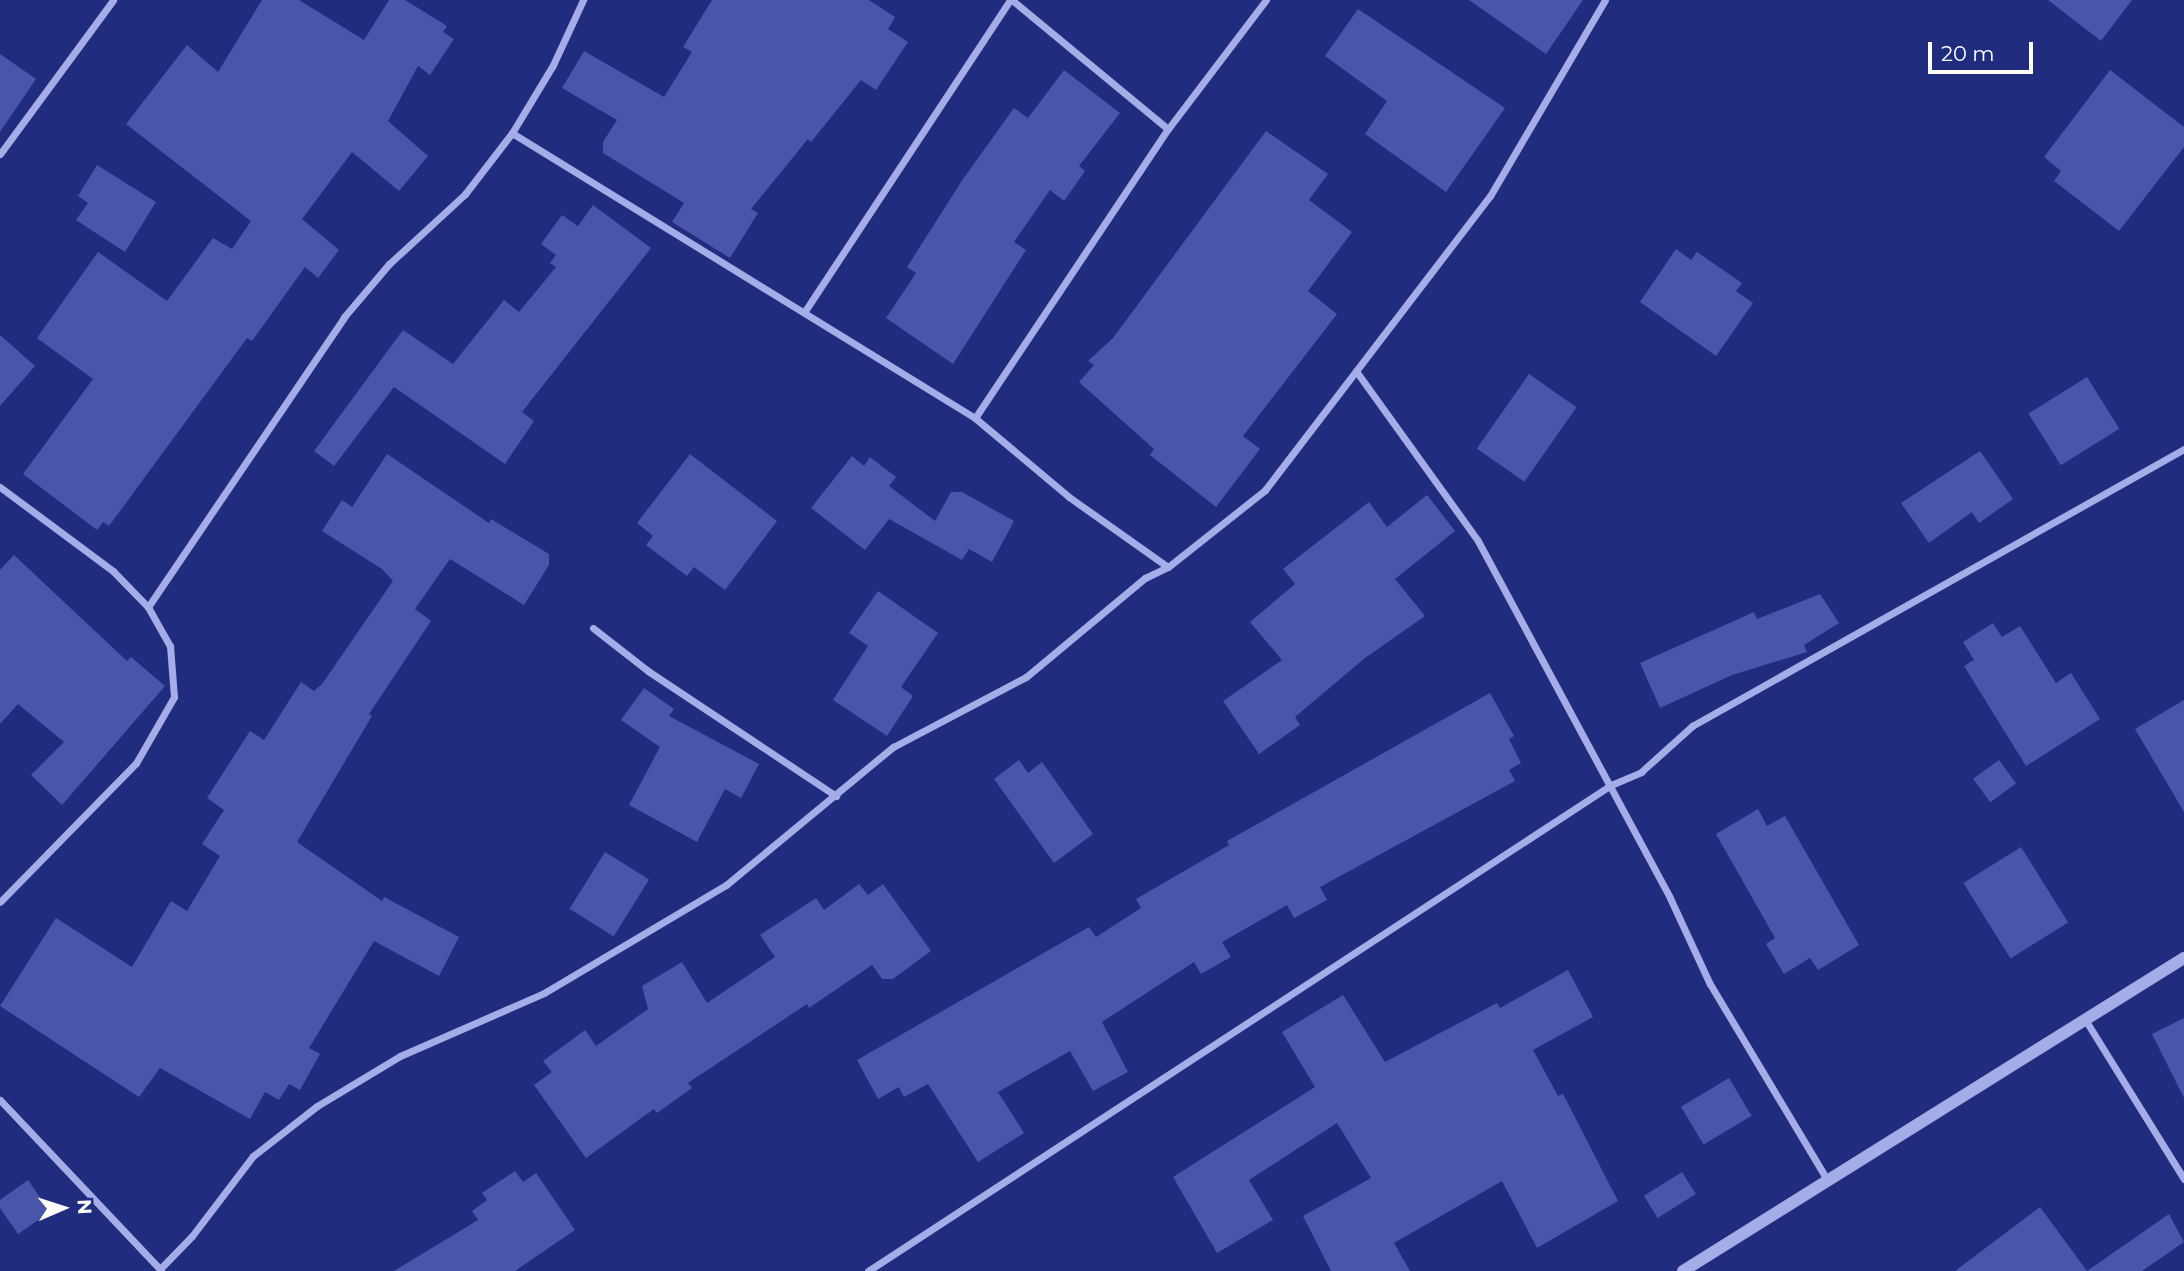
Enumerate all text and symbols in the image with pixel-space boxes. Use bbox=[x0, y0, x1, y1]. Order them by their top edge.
scale bar bbox=[1932, 28, 2037, 72]
text: 20 m bbox=[1941, 41, 1995, 66]
north arrow bbox=[28, 1173, 98, 1243]
text: N bbox=[73, 1199, 96, 1215]

